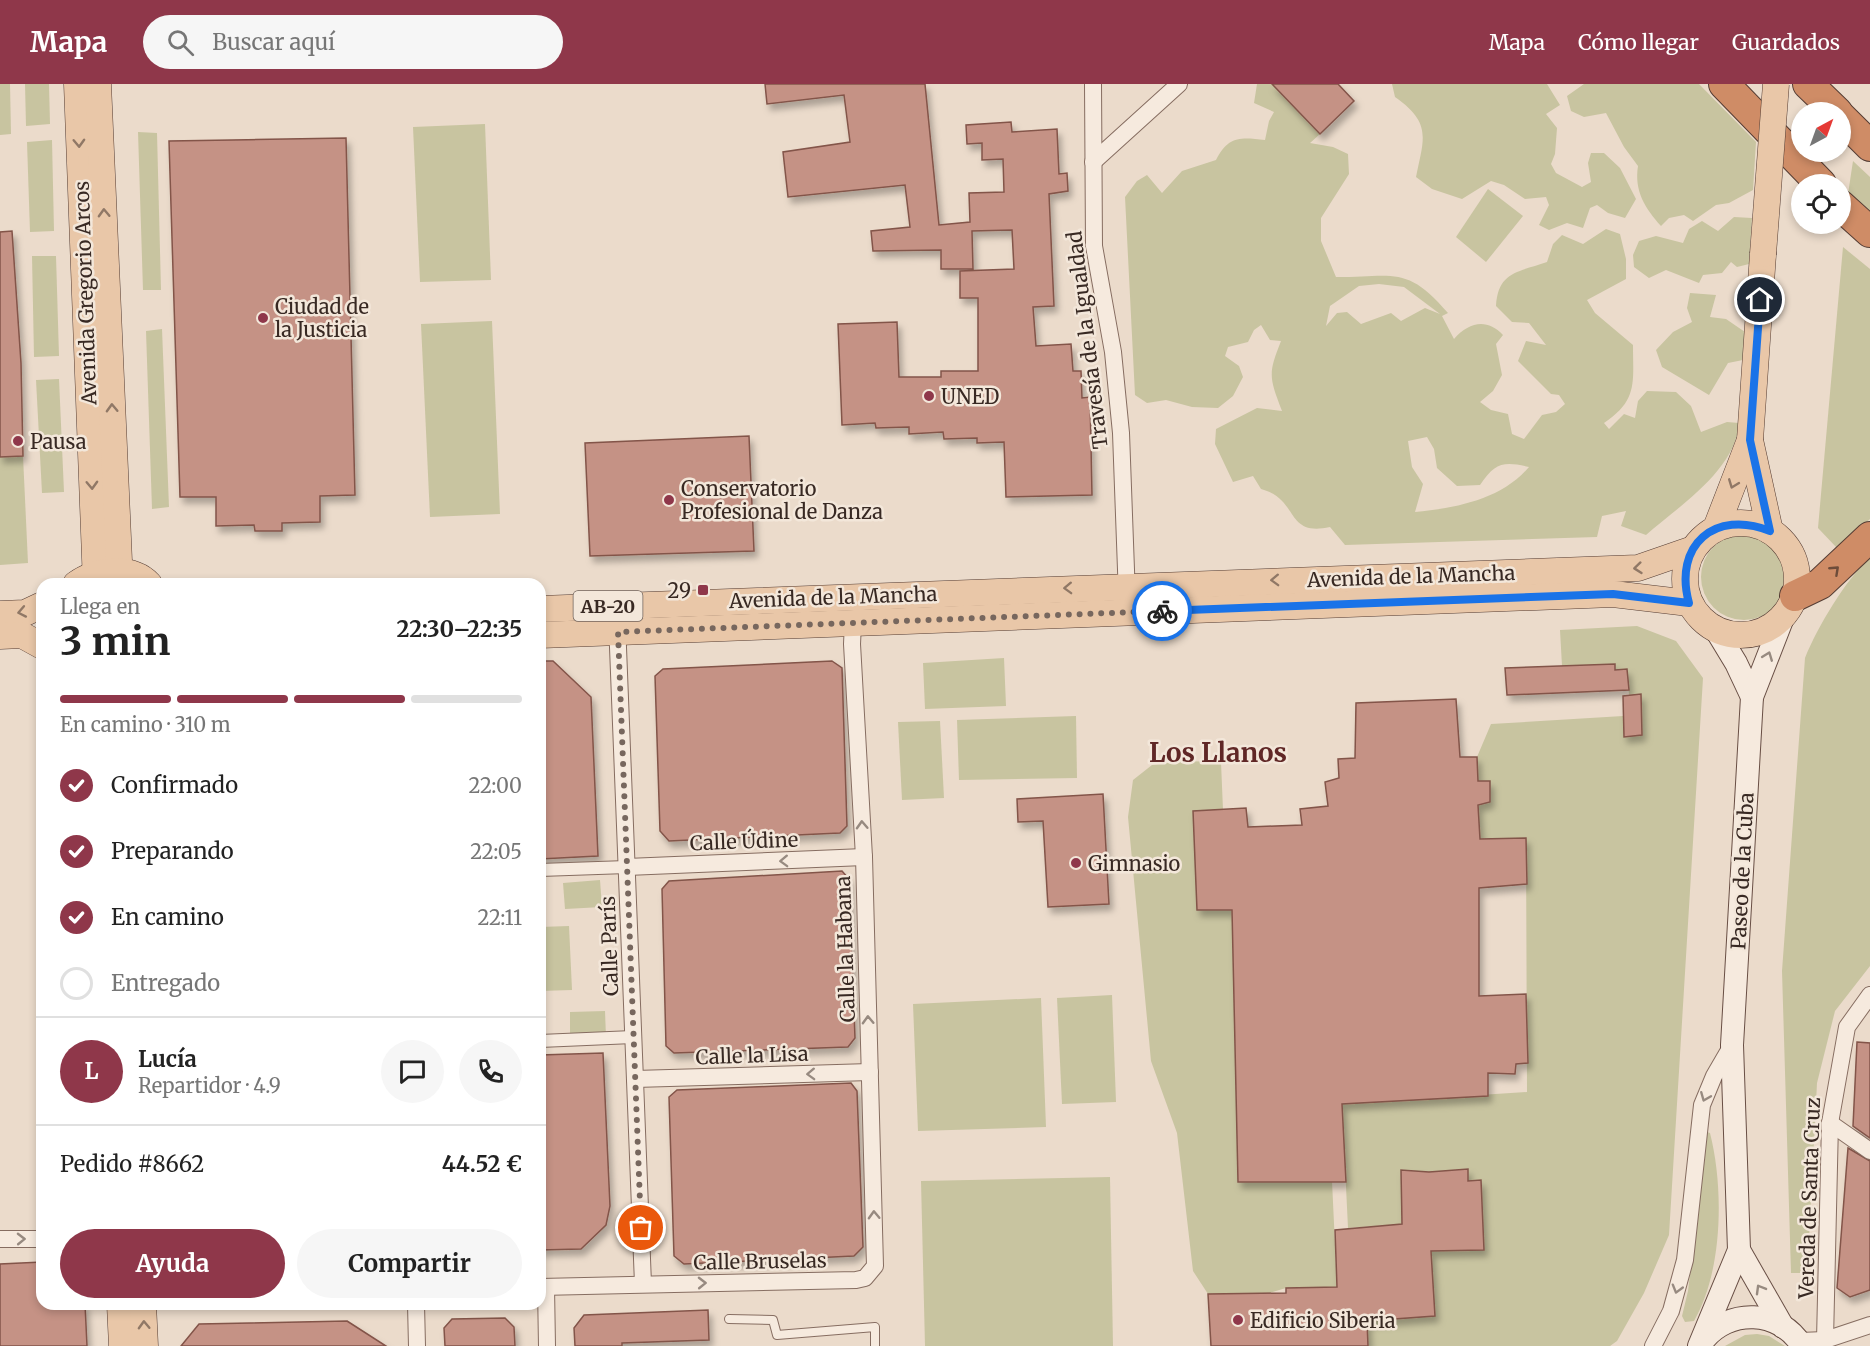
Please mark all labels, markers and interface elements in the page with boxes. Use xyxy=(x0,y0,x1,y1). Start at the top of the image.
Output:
search box xyxy=(143,15,563,69)
text: Mapa xyxy=(30,24,107,60)
icon: search xyxy=(164,26,197,59)
text: Buscar aquí xyxy=(212,28,335,56)
text: Mapa xyxy=(1489,29,1545,56)
text: Cómo llegar xyxy=(1578,29,1699,56)
text: Guardados xyxy=(1732,29,1840,56)
north arrow xyxy=(1791,102,1851,162)
map controls xyxy=(1791,102,1851,234)
one-way arrow xyxy=(73,138,86,147)
button: locate xyxy=(1791,174,1851,234)
street label: Avenida Gregorio Arcos xyxy=(69,181,101,406)
one-way arrow xyxy=(97,209,110,218)
street label: Travesía de la Igualdad xyxy=(1061,230,1113,450)
pin xyxy=(1734,274,1785,325)
icon: home xyxy=(1743,283,1776,316)
place label: Ciudad de la Justicia xyxy=(275,294,369,342)
marker: Ciudad de la Justicia xyxy=(256,311,270,325)
place label: UNED xyxy=(941,384,999,409)
marker: UNED xyxy=(922,389,936,403)
one-way arrow xyxy=(105,403,118,412)
place label: Pausa xyxy=(30,429,87,454)
marker: Pausa xyxy=(11,434,25,448)
place label: Conservatorio Profesional de Danza xyxy=(681,476,883,524)
one-way arrow xyxy=(1728,478,1741,489)
one-way arrow xyxy=(86,480,98,489)
marker: Conservatorio Profesional de Danza xyxy=(662,493,676,507)
street label: Avenida de la Mancha xyxy=(1305,560,1516,592)
one-way arrow xyxy=(1633,561,1642,573)
one-way arrow xyxy=(1828,566,1838,577)
one-way arrow xyxy=(1270,574,1279,587)
place label: 29 xyxy=(668,578,691,603)
street label: Avenida de la Mancha xyxy=(727,581,938,613)
one-way arrow xyxy=(1064,581,1073,594)
courier xyxy=(1132,581,1192,641)
marker: 29 xyxy=(696,583,710,597)
road number: AB-20 xyxy=(574,591,642,621)
text: Llega en xyxy=(60,594,140,619)
icon: bike xyxy=(1146,595,1179,628)
one-way arrow xyxy=(17,605,27,618)
text: 22:30–22:35 xyxy=(397,615,522,643)
text: 3 min xyxy=(60,617,170,666)
one-way arrow xyxy=(1761,651,1774,662)
text: En camino · 310 m xyxy=(60,712,231,737)
district label: Los Llanos xyxy=(1149,736,1287,769)
icon: check xyxy=(60,769,93,802)
text: Confirmado xyxy=(111,771,238,799)
text: 22:00 xyxy=(468,773,522,798)
street label: Paseo de la Cuba xyxy=(1725,791,1759,950)
one-way arrow xyxy=(856,821,869,830)
street label: Calle Údine xyxy=(689,825,799,855)
icon: check xyxy=(60,835,93,868)
text: Preparando xyxy=(111,837,234,865)
text: 22:05 xyxy=(470,839,522,864)
place label: Gimnasio xyxy=(1088,851,1181,876)
one-way arrow xyxy=(780,854,789,867)
marker: Gimnasio xyxy=(1069,856,1083,870)
street label: Calle la Habana xyxy=(830,875,860,1023)
street label: Calle París xyxy=(595,895,623,997)
icon: check xyxy=(60,901,93,934)
text: En camino xyxy=(111,903,224,931)
text: 22:11 xyxy=(477,905,522,930)
text: Entregado xyxy=(111,969,220,997)
one-way arrow xyxy=(862,1015,874,1024)
button: chat xyxy=(381,1040,444,1103)
button: phone xyxy=(459,1040,522,1103)
street label: Calle la Lisa xyxy=(695,1041,809,1069)
text: Lucía xyxy=(138,1045,197,1073)
text: L xyxy=(85,1057,99,1085)
one-way arrow xyxy=(807,1067,816,1080)
text: Repartidor · 4.9 xyxy=(138,1073,281,1098)
one-way arrow xyxy=(1700,1091,1712,1102)
street label: Vereda de Santa Cruz xyxy=(1793,1097,1825,1300)
text: Pedido #8662 xyxy=(60,1150,204,1178)
text: 44.52 € xyxy=(442,1150,522,1178)
pin xyxy=(615,1202,666,1253)
one-way arrow xyxy=(868,1210,880,1219)
icon: bag xyxy=(624,1211,657,1244)
button: Ayuda xyxy=(60,1229,285,1298)
button: Compartir xyxy=(297,1229,522,1298)
one-way arrow xyxy=(17,1233,26,1245)
street label: Calle Bruselas xyxy=(693,1247,827,1275)
one-way arrow xyxy=(697,1277,706,1289)
one-way arrow xyxy=(1672,1283,1684,1294)
one-way arrow xyxy=(1756,1285,1768,1295)
place label: Edificio Siberia xyxy=(1250,1308,1396,1333)
marker: Edificio Siberia xyxy=(1231,1313,1245,1327)
one-way arrow xyxy=(138,1320,151,1329)

